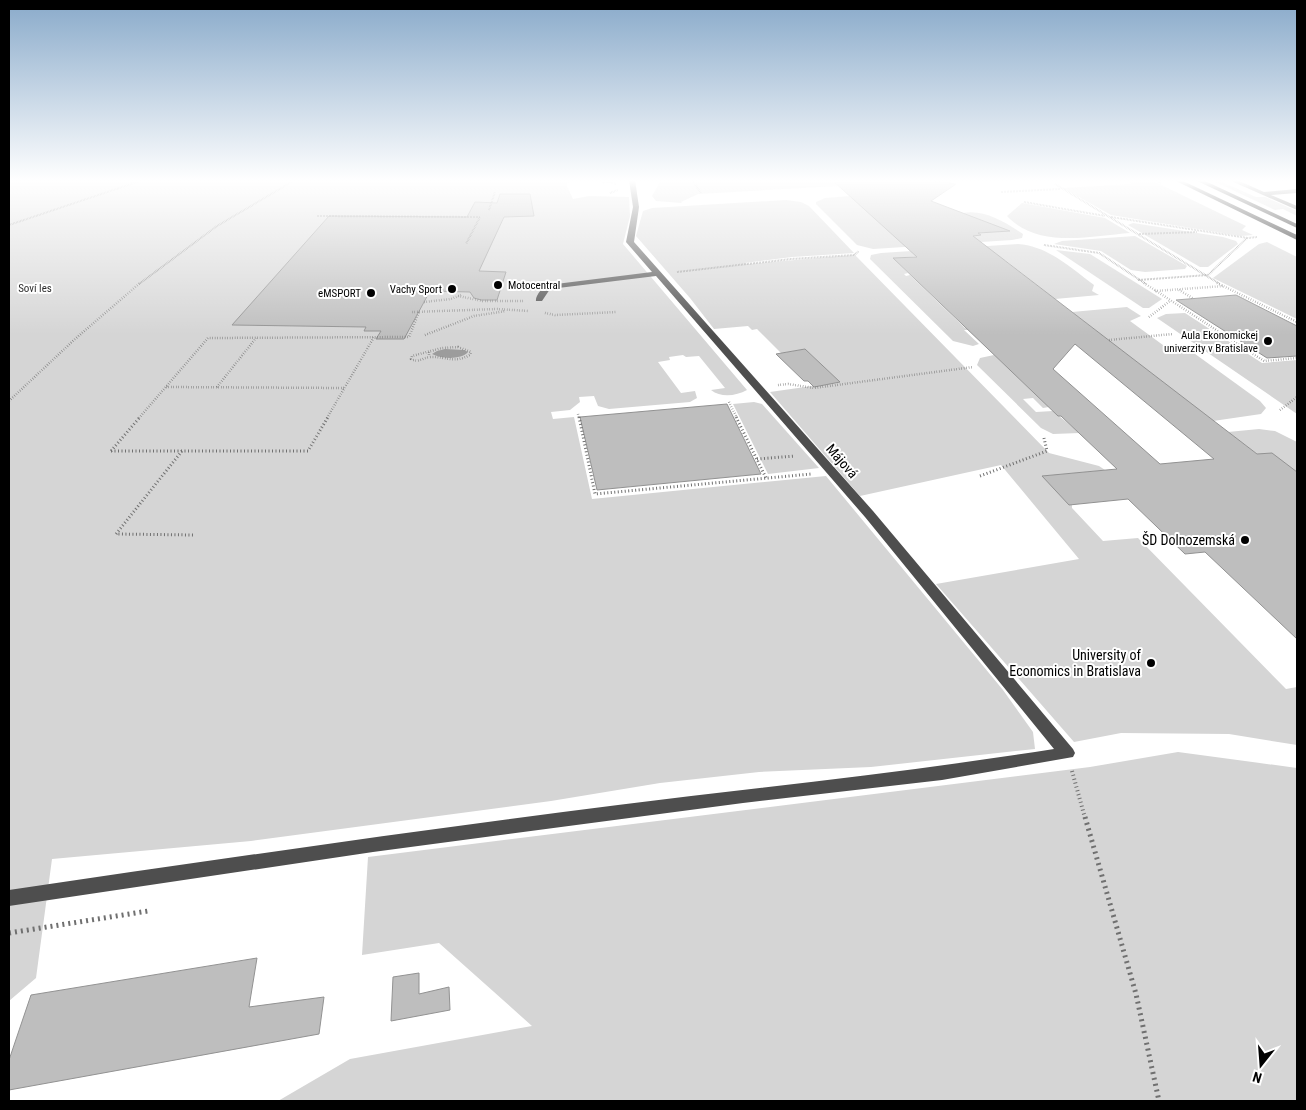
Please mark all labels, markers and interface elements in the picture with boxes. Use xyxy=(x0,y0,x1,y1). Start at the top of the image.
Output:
marker: Motocentral xyxy=(492,279,504,291)
place label: Motocentral xyxy=(508,279,560,292)
park label: Soví les xyxy=(18,282,52,295)
place label: Vachy Sport xyxy=(390,283,442,296)
marker: Vachy Sport xyxy=(446,283,458,295)
place label: eMSPORT xyxy=(318,287,361,300)
marker: eMSPORT xyxy=(365,287,377,299)
place label: Aula Ekonomickej univerzity v Bratislave xyxy=(1164,329,1258,355)
marker: Aula Ekonomickej univerzity v Bratislave xyxy=(1262,335,1274,347)
street label: Májová xyxy=(823,441,861,481)
place label: ŠD Dolnozemská xyxy=(1142,531,1235,548)
marker: ŠD Dolnozemská xyxy=(1239,534,1251,546)
place label: University of Economics in Bratislava xyxy=(1009,647,1142,679)
marker: University of Economics in Bratislava xyxy=(1145,657,1157,669)
north arrow xyxy=(1236,1040,1286,1090)
text: N xyxy=(1251,1069,1264,1086)

